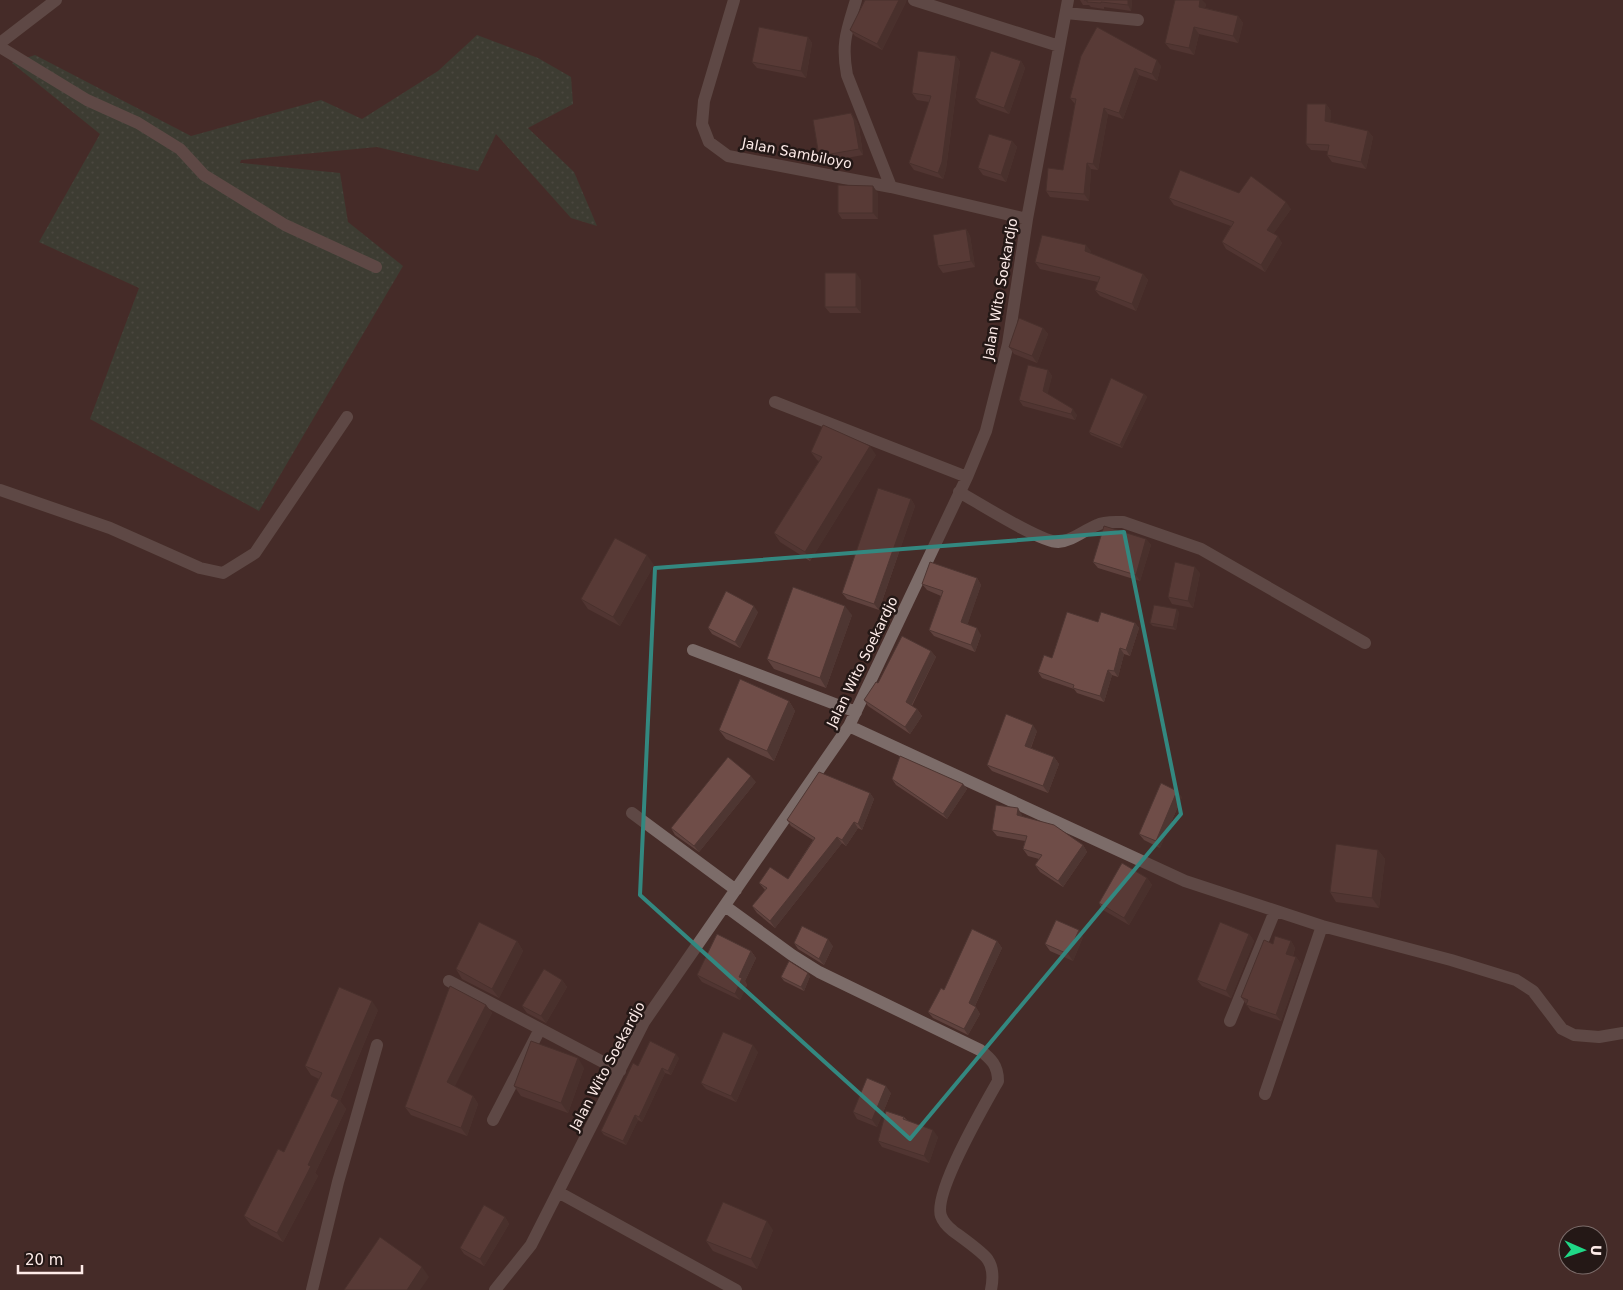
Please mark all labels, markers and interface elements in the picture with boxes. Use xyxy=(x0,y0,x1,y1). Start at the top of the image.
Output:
street label: Jalan Sambiloyo xyxy=(740,134,853,172)
street label: Jalan Wito Soekardjo xyxy=(979,217,1020,362)
street label: Jalan Wito Soekardjo xyxy=(823,594,901,731)
street label: Jalan Wito Soekardjo xyxy=(566,999,648,1134)
north arrow xyxy=(1558,1225,1608,1275)
scale bar xyxy=(18,1242,81,1274)
text: U xyxy=(1588,1244,1604,1256)
text: 20 m xyxy=(25,1251,63,1269)

